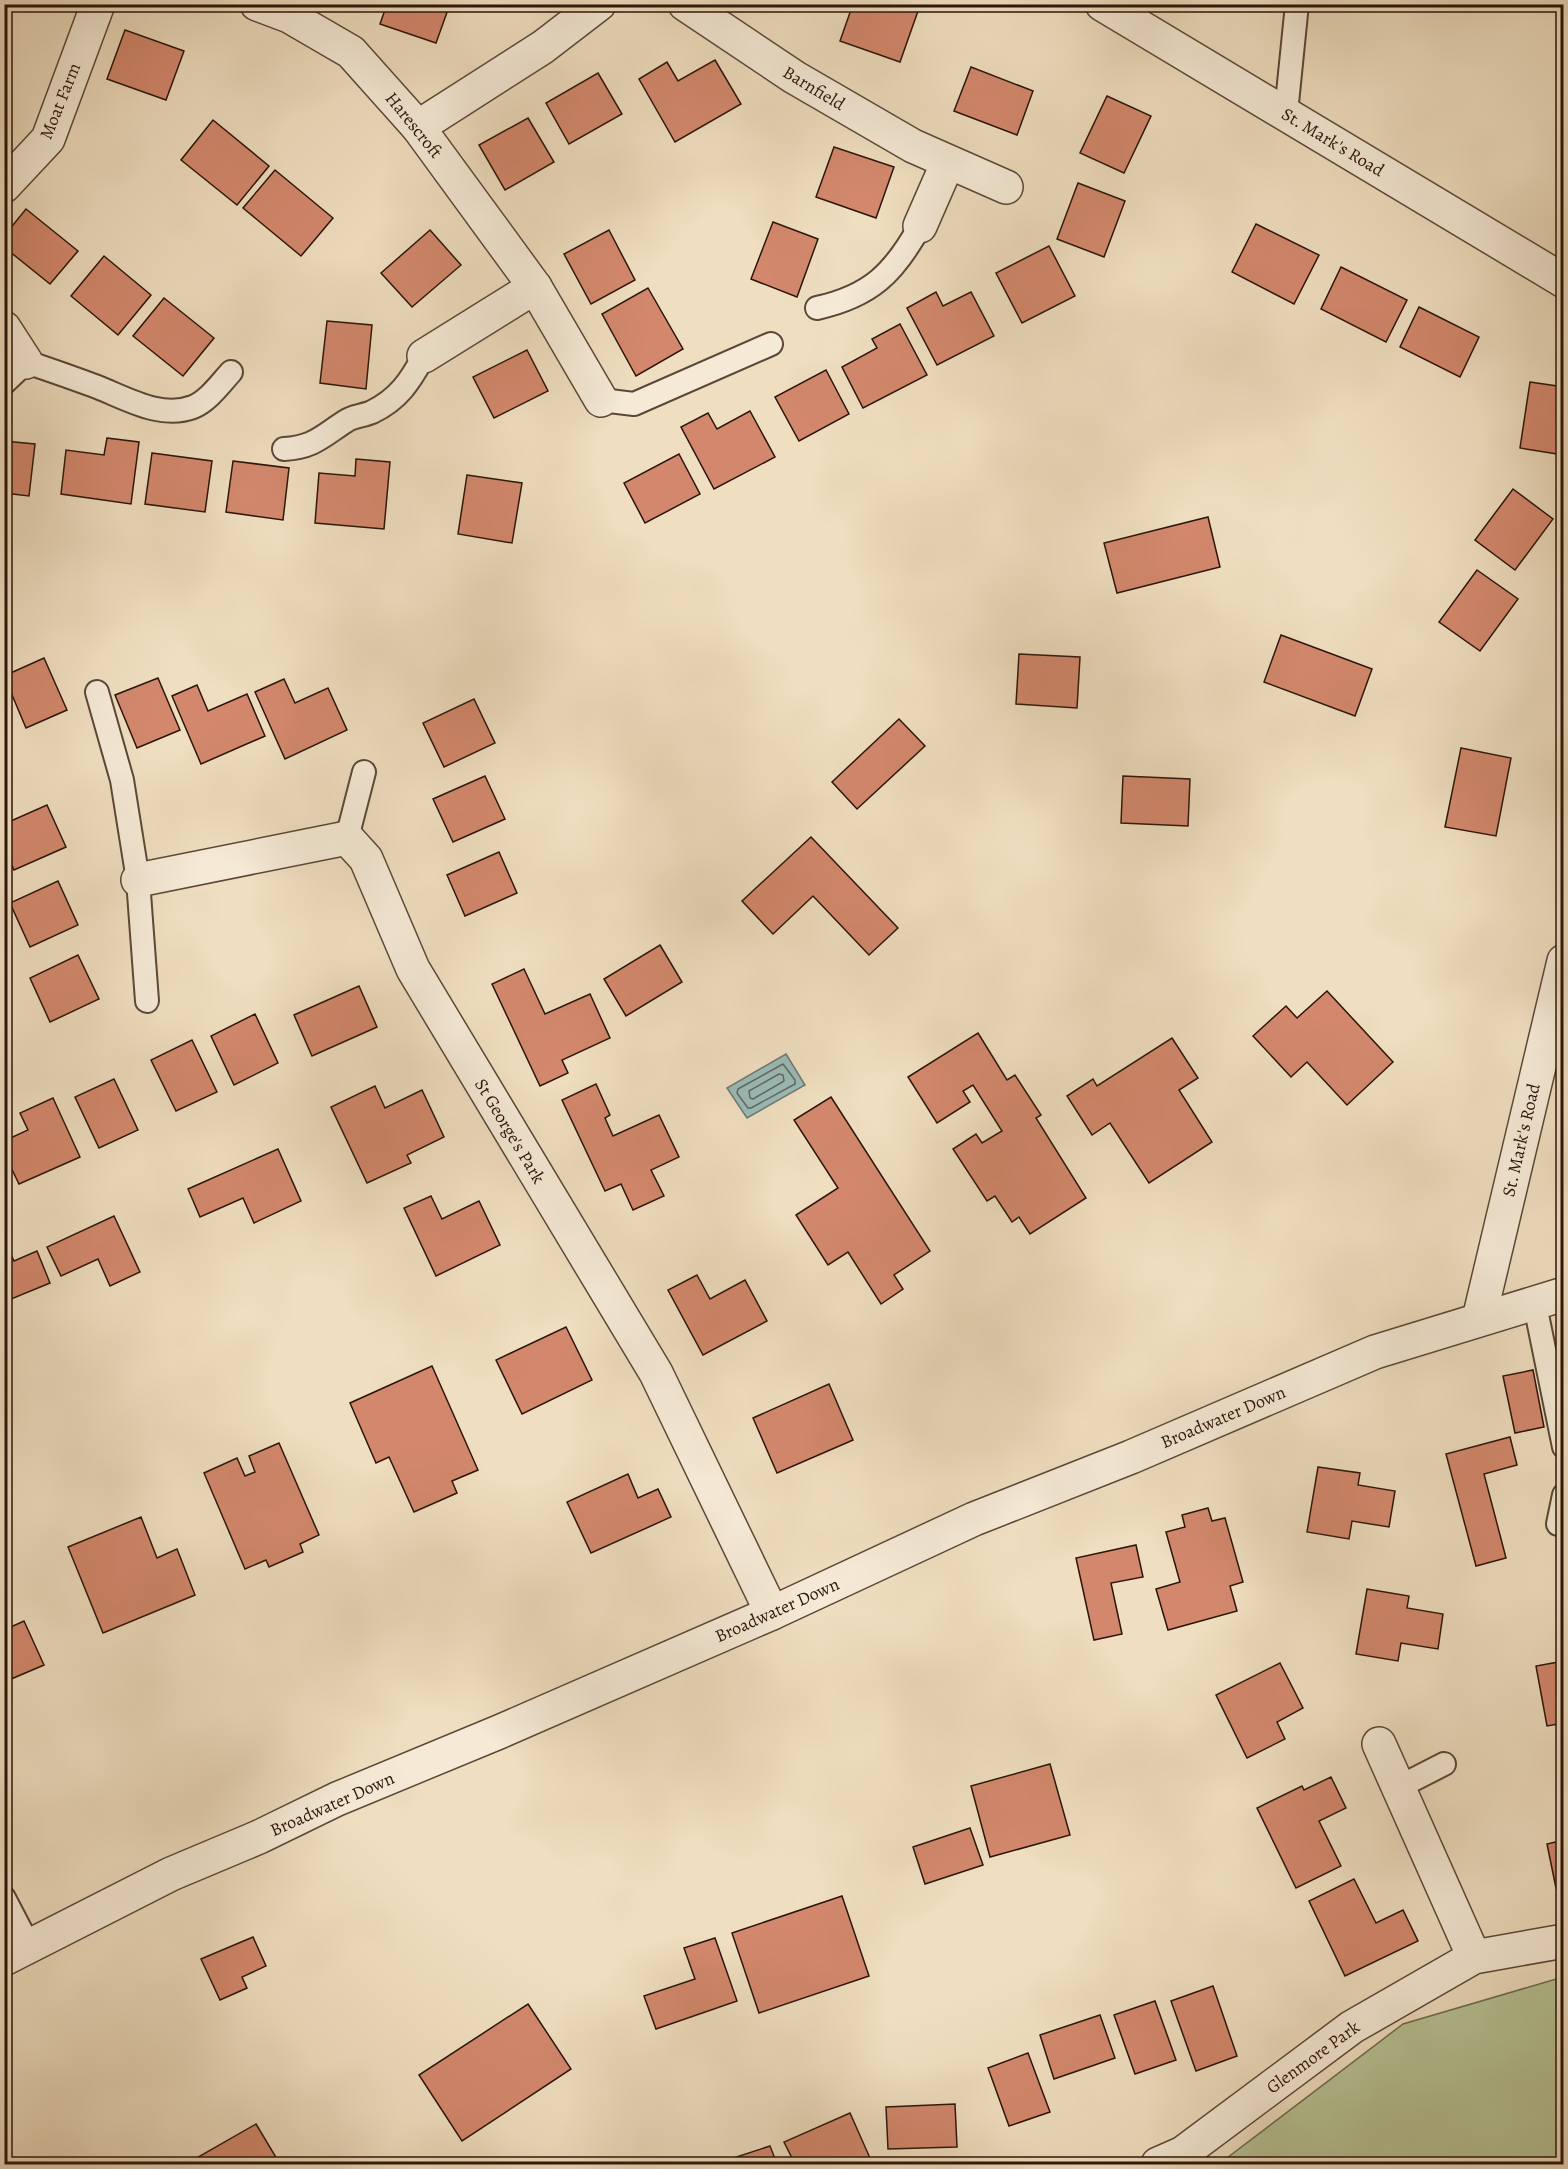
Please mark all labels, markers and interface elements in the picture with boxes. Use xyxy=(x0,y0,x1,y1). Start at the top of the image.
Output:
street label: Moat Farm xyxy=(34,59,86,143)
street label: Barnfield xyxy=(778,60,850,116)
street label: Harescroft xyxy=(380,87,448,163)
street label: St. Mark's Road xyxy=(1277,102,1389,182)
street label: St George's Park xyxy=(469,1074,551,1188)
street label: St. Mark's Road xyxy=(1496,1081,1546,1199)
street label: Broadwater Down xyxy=(1157,1380,1289,1454)
street label: Broadwater Down xyxy=(711,1572,843,1648)
street label: Broadwater Down xyxy=(266,1766,398,1842)
street label: Glenmore Park xyxy=(1261,2015,1365,2099)

